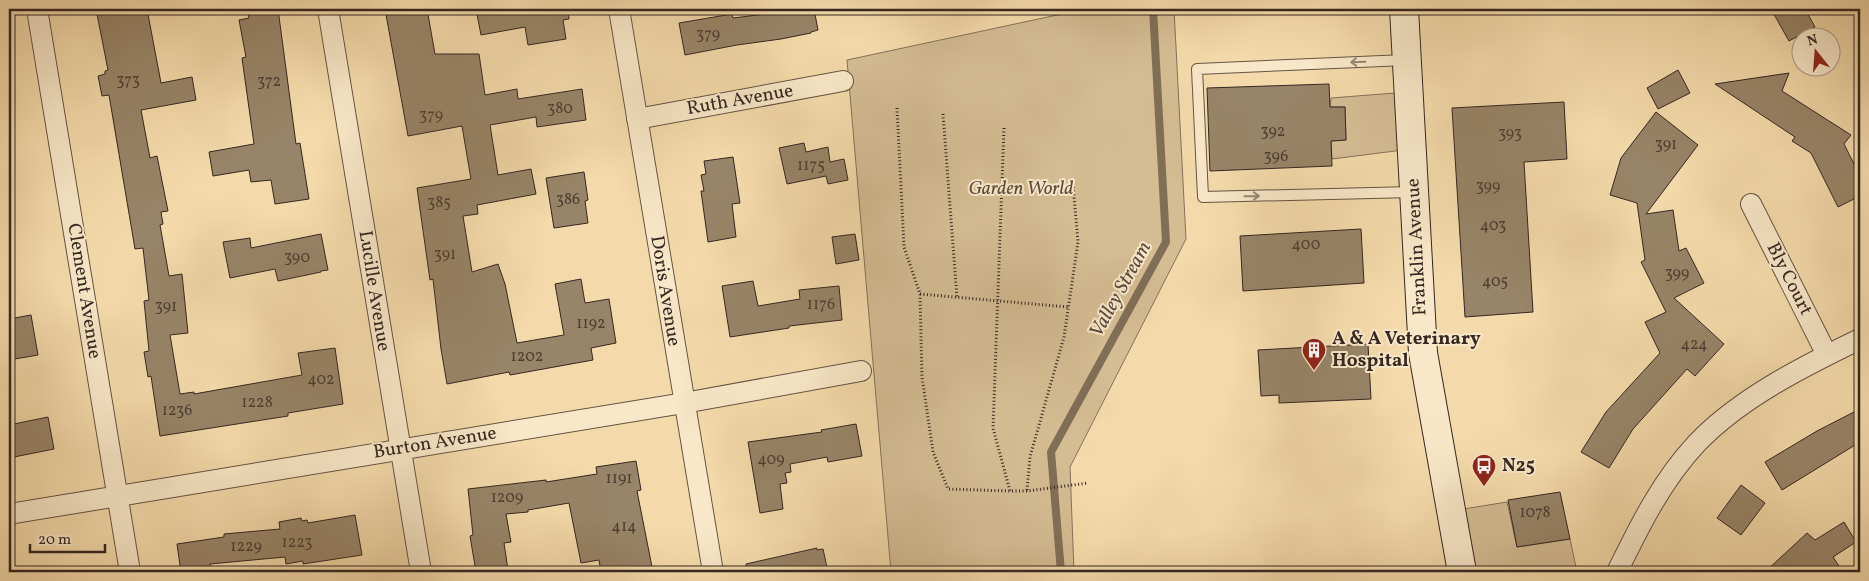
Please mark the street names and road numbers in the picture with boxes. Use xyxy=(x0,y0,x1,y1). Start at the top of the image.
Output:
street label: Ruth Avenue xyxy=(685,78,795,122)
street label: Franklin Avenue xyxy=(1400,177,1434,317)
street label: Clement Avenue xyxy=(60,221,108,361)
street label: Lucille Avenue xyxy=(352,229,396,353)
street label: Doris Avenue xyxy=(643,234,687,348)
street label: Bly Court xyxy=(1760,238,1819,320)
street label: Burton Avenue xyxy=(372,420,498,466)

